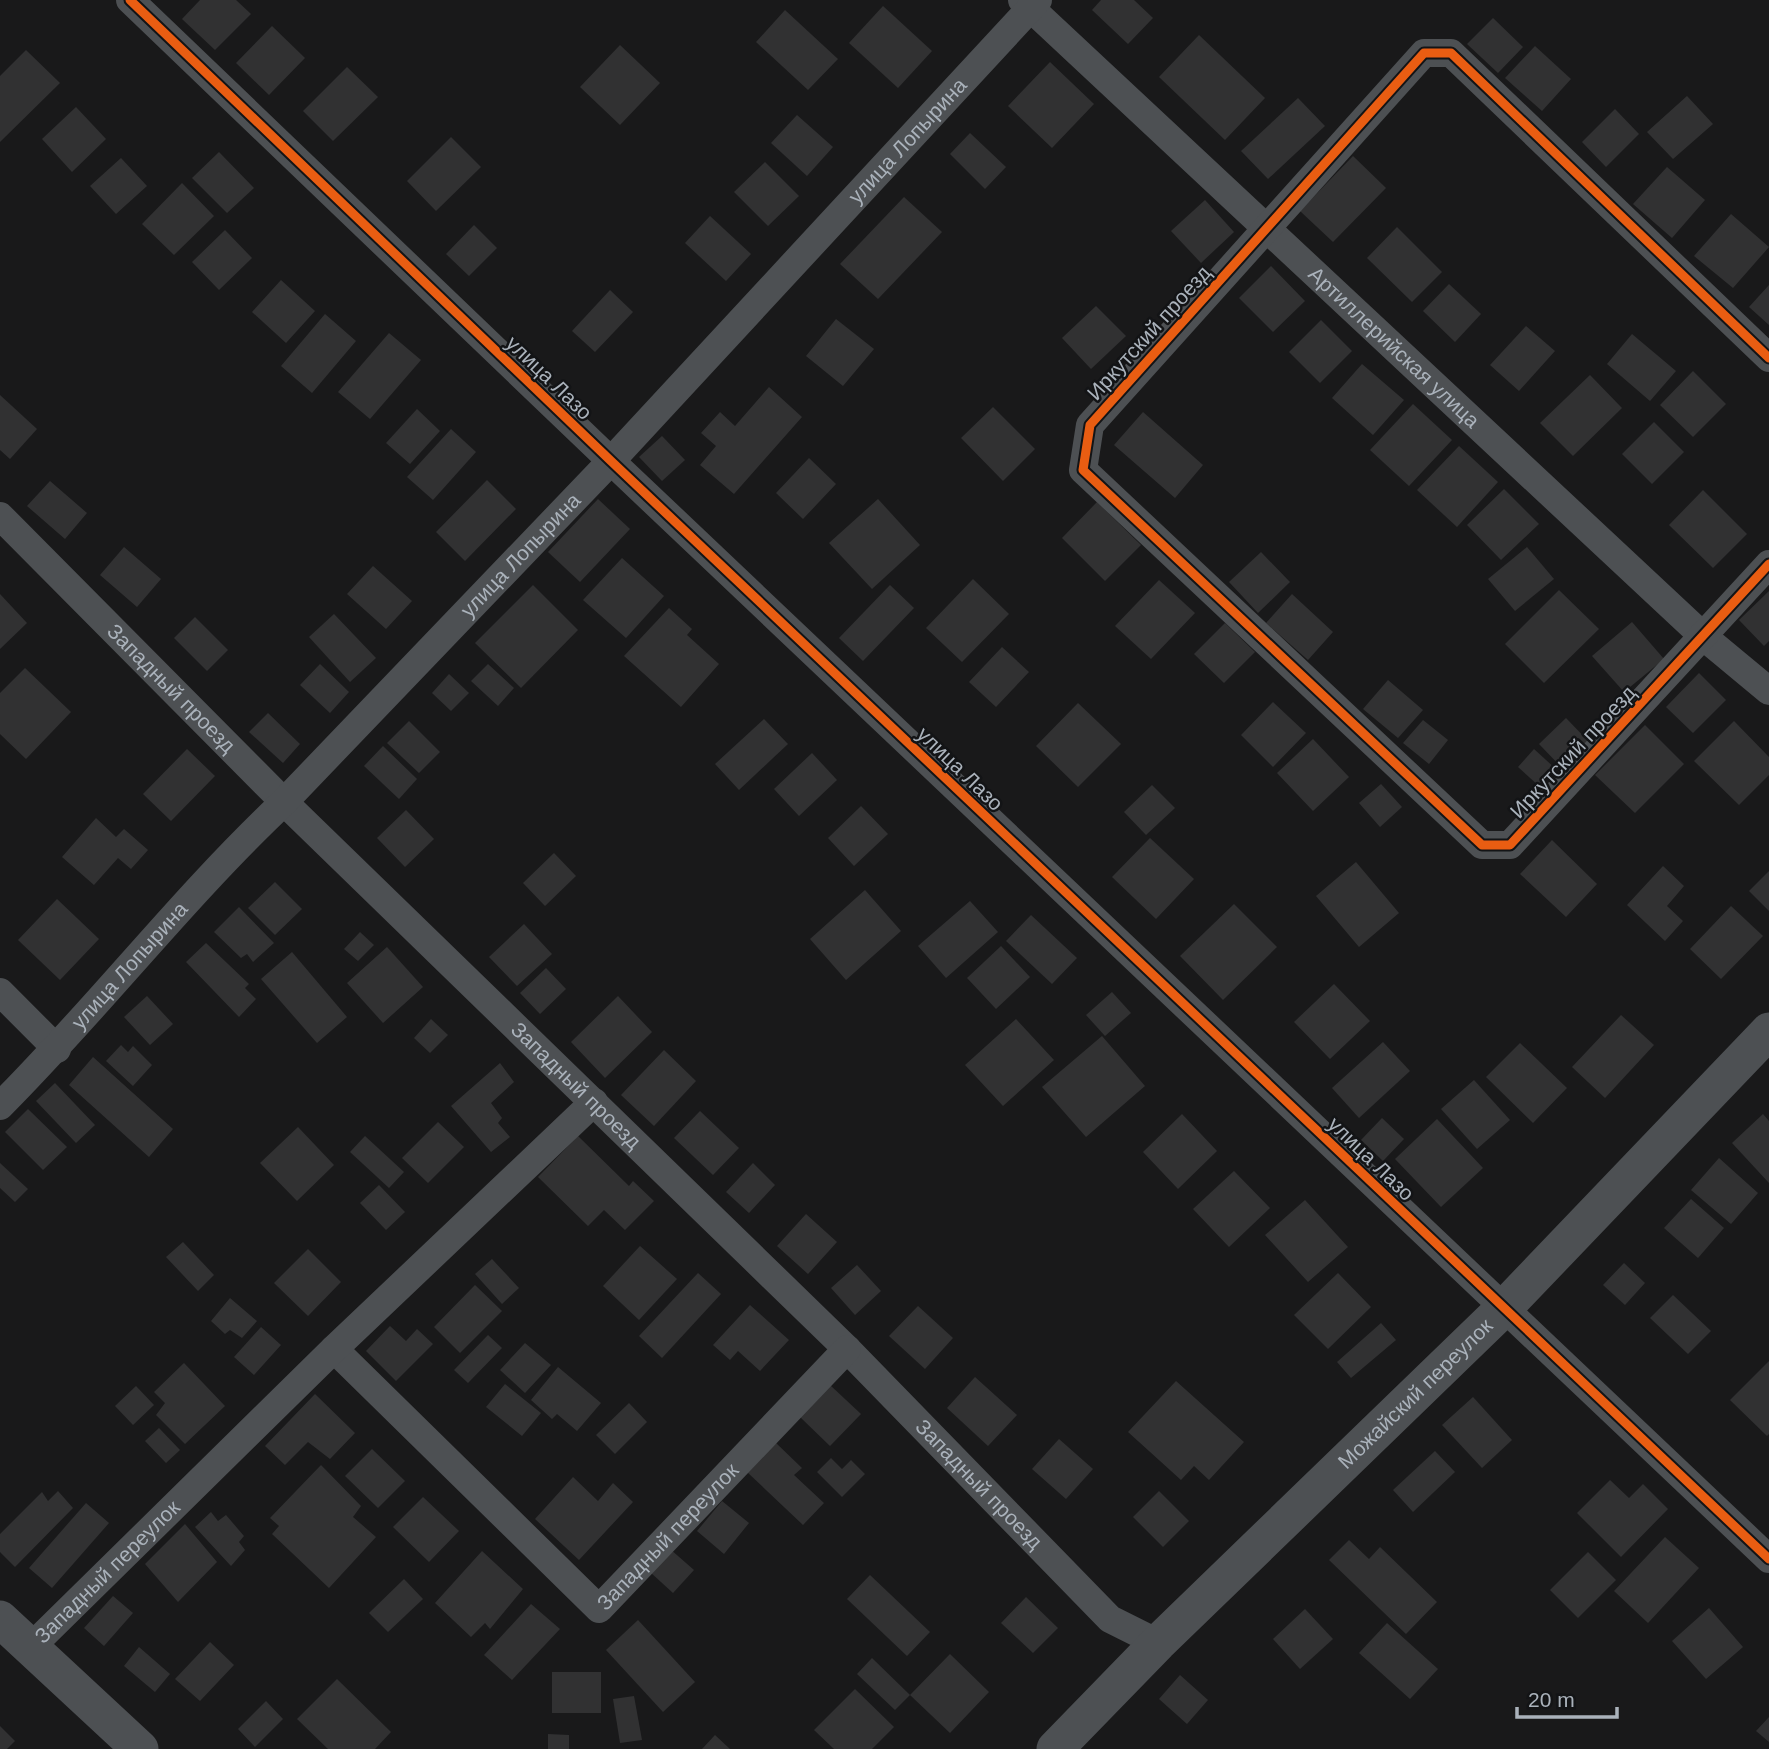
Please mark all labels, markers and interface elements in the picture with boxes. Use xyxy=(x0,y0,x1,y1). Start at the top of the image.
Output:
street label: улица Лопырина xyxy=(844,73,971,208)
street label: Иркутский проезд xyxy=(1082,261,1215,404)
street label: Артиллерийская улица xyxy=(1304,262,1485,432)
street label: улица Лазо xyxy=(502,331,597,424)
street label: улица Лопырина xyxy=(456,488,585,621)
street label: Западный проезд xyxy=(103,619,240,757)
street label: Иркутский проезд xyxy=(1505,681,1640,823)
street label: улица Лазо xyxy=(913,722,1008,815)
street label: улица Лопырина xyxy=(67,897,192,1034)
street label: Западный проезд xyxy=(507,1017,646,1153)
street label: улица Лазо xyxy=(1324,1112,1419,1205)
street label: Можайский переулок xyxy=(1333,1313,1497,1473)
street label: Западный проезд xyxy=(911,1415,1047,1553)
street label: Западный переулок xyxy=(592,1458,743,1614)
street label: Западный переулок xyxy=(30,1495,185,1648)
scale bar xyxy=(1517,1676,1617,1720)
text: 20 m xyxy=(1528,1688,1575,1711)

